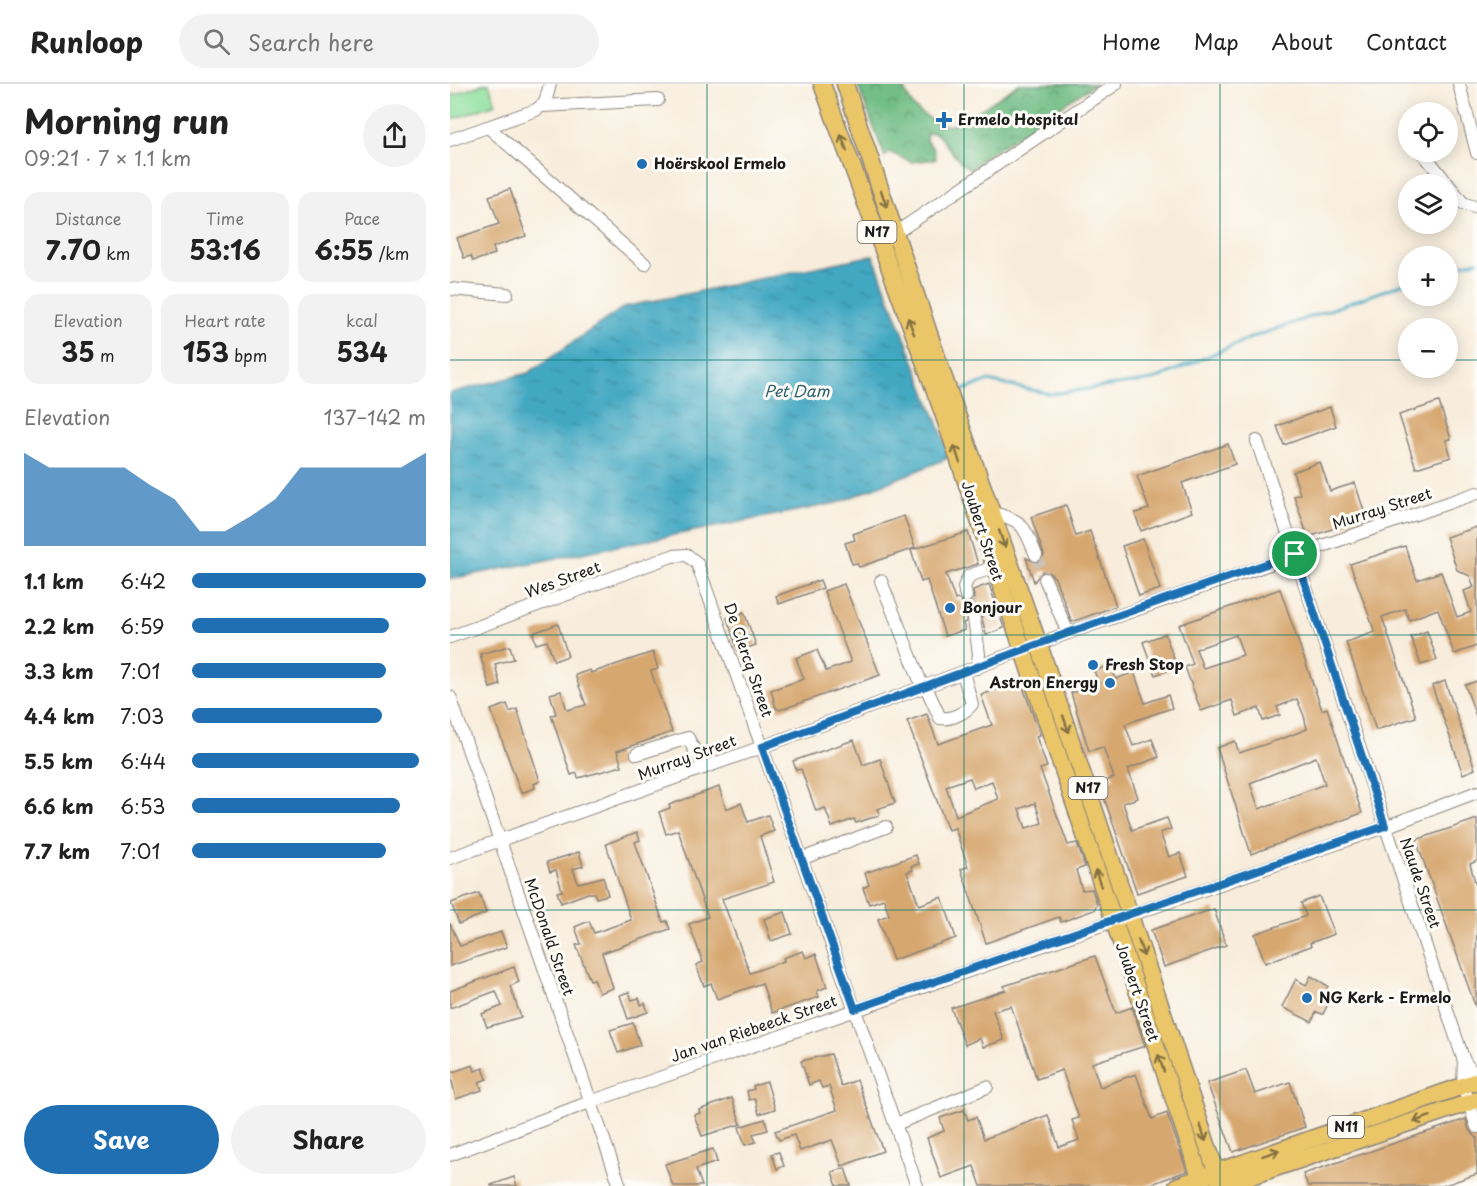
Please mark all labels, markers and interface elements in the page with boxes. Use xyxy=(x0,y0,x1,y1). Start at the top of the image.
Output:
search box xyxy=(179,14,599,68)
text: Runloop xyxy=(30,20,143,63)
icon: search xyxy=(200,25,233,58)
text: Search here xyxy=(248,25,374,58)
text: Home xyxy=(1102,25,1161,57)
text: Map xyxy=(1194,25,1239,57)
text: About xyxy=(1272,25,1333,57)
text: Contact xyxy=(1366,25,1447,57)
text: Morning run xyxy=(24,95,229,145)
map controls xyxy=(1398,102,1458,378)
button: locate xyxy=(1398,102,1458,162)
button: share xyxy=(363,104,426,167)
place label: Ermelo Hospital xyxy=(958,107,1078,130)
marker: Ermelo Hospital xyxy=(935,111,953,129)
one-way arrow xyxy=(837,134,848,153)
text: 09:21 · 7 × 1.1 km xyxy=(24,143,191,173)
place label: Hoërskool Ermelo xyxy=(654,151,786,174)
marker: Hoërskool Ermelo xyxy=(635,157,649,171)
button: layers xyxy=(1398,174,1458,234)
one-way arrow xyxy=(880,189,891,208)
text: Distance xyxy=(54,206,122,230)
text: Time xyxy=(206,206,244,230)
text: Pace xyxy=(344,206,380,230)
road number: N17 xyxy=(858,221,896,243)
text: 7.70 xyxy=(46,230,101,269)
text: 53:16 xyxy=(189,230,261,269)
text: 6:55 xyxy=(315,230,374,269)
text: km xyxy=(101,241,130,265)
text: /km xyxy=(374,241,409,265)
button: + xyxy=(1398,246,1458,306)
text: Elevation xyxy=(53,308,123,332)
text: Heart rate xyxy=(185,308,265,332)
text: kcal xyxy=(346,308,378,332)
one-way arrow xyxy=(905,317,916,335)
button: − xyxy=(1398,318,1458,378)
text: 35 xyxy=(61,332,95,371)
text: 153 xyxy=(183,332,229,371)
text: 534 xyxy=(336,332,388,371)
text: m xyxy=(95,343,115,367)
text: bpm xyxy=(229,343,267,367)
water label: Pet Dam xyxy=(764,378,831,402)
text: Elevation xyxy=(24,402,110,432)
text: 137–142 m xyxy=(323,402,426,432)
one-way arrow xyxy=(951,445,962,464)
street label: Joubert Street xyxy=(956,478,1010,584)
street label: Murray Street xyxy=(1329,481,1434,534)
pin xyxy=(1269,528,1320,579)
one-way arrow xyxy=(998,529,1009,548)
icon: arrive xyxy=(1278,537,1311,570)
street label: Wes Street xyxy=(521,554,604,603)
text: 1.1 km xyxy=(24,566,84,596)
text: 6:42 xyxy=(120,566,166,596)
place label: Bonjour xyxy=(962,595,1022,618)
street label: De Clercq Street xyxy=(719,599,780,720)
marker: Bonjour xyxy=(943,601,957,615)
text: 2.2 km xyxy=(24,611,94,641)
text: 6:59 xyxy=(120,611,165,641)
place label: Fresh Stop xyxy=(1105,652,1184,675)
text: 3.3 km xyxy=(24,656,94,686)
text: 7:01 xyxy=(120,656,160,686)
marker: Fresh Stop xyxy=(1086,658,1100,672)
place label: Astron Energy xyxy=(989,670,1098,693)
marker: Astron Energy xyxy=(1103,676,1117,690)
text: 4.4 km xyxy=(24,701,95,731)
text: 7:03 xyxy=(120,701,164,731)
one-way arrow xyxy=(1061,714,1072,733)
street label: Murray Street xyxy=(634,728,739,785)
text: 5.5 km xyxy=(24,746,93,776)
text: 6:44 xyxy=(120,746,166,776)
road number: N17 xyxy=(1068,777,1108,799)
text: 6.6 km xyxy=(24,791,94,821)
text: 6:53 xyxy=(120,791,165,821)
street label: Naude Street xyxy=(1395,834,1448,931)
text: 7.7 km xyxy=(24,836,90,866)
text: 7:01 xyxy=(120,836,160,866)
one-way arrow xyxy=(1092,869,1103,888)
street label: McDonald Street xyxy=(520,875,581,998)
one-way arrow xyxy=(1137,938,1148,957)
street label: Joubert Street xyxy=(1111,939,1166,1044)
place label: NG Kerk - Ermelo xyxy=(1319,985,1451,1008)
street label: Jan van Riebeeck Street xyxy=(667,988,840,1067)
marker: NG Kerk - Ermelo xyxy=(1300,991,1314,1005)
one-way arrow xyxy=(1155,1054,1166,1073)
button: Save xyxy=(24,1105,219,1174)
button: Share xyxy=(231,1105,426,1174)
one-way arrow xyxy=(1413,1115,1432,1126)
road number: N11 xyxy=(1328,1116,1364,1138)
one-way arrow xyxy=(1198,1123,1209,1142)
one-way arrow xyxy=(1261,1147,1280,1158)

